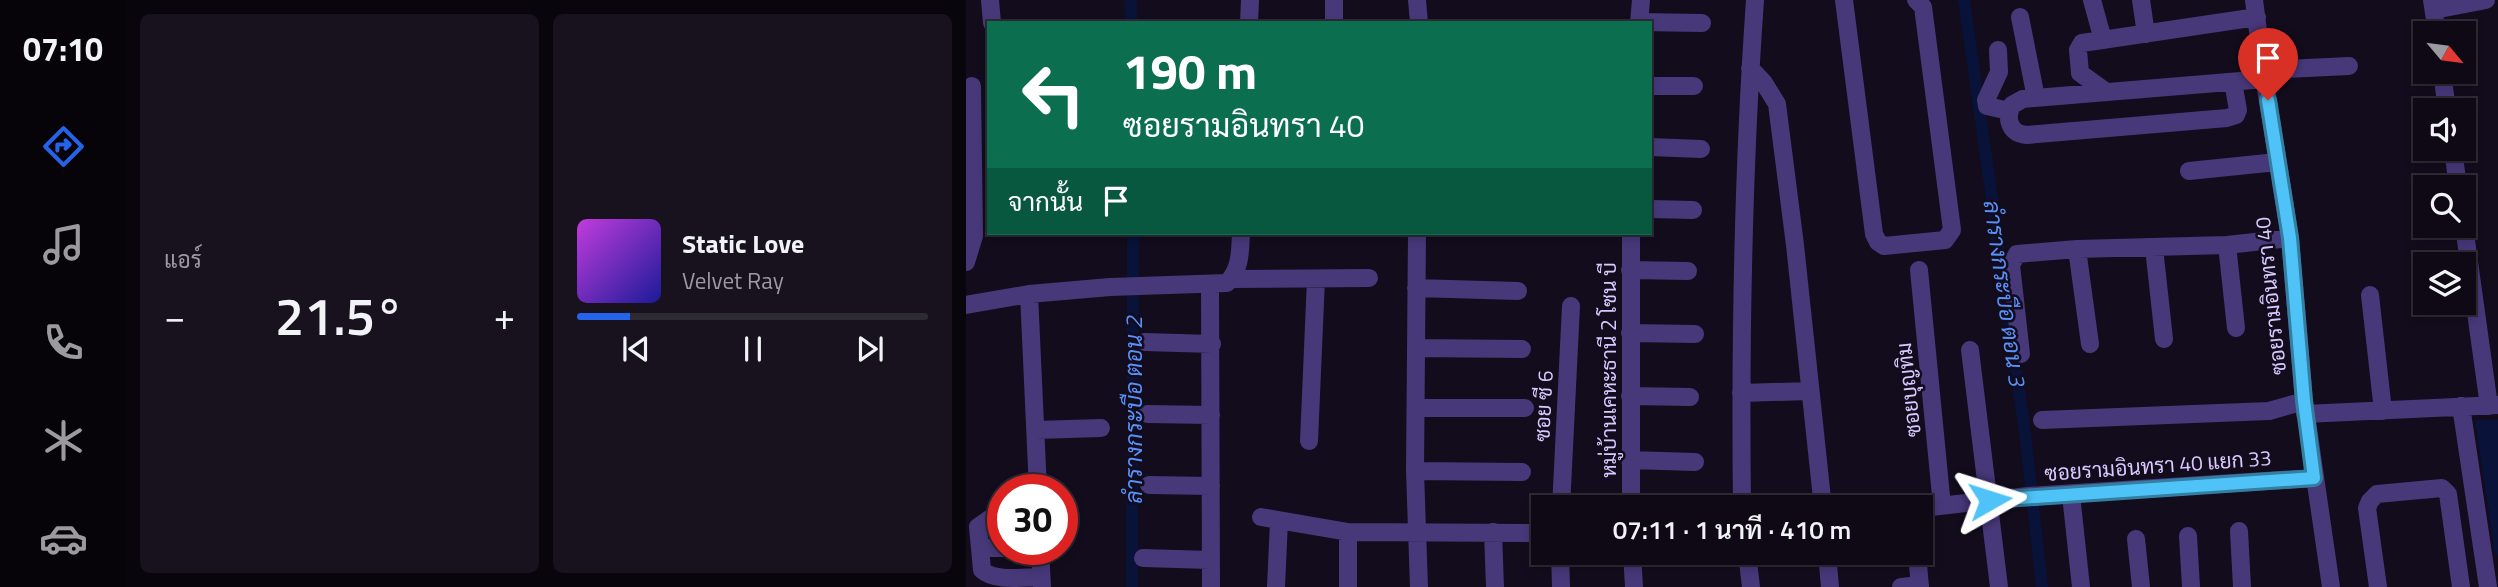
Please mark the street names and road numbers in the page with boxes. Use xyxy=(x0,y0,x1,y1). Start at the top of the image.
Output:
street label: ซอยรามอินทรา 40 xyxy=(2246,216,2294,376)
street label: หมู่บ้านเคหะธานี 2 โซน บี xyxy=(1592,262,1624,478)
street label: ซอยบุญทิม xyxy=(1887,341,1929,439)
street label: ซอย ซี 6 xyxy=(1525,370,1561,442)
street label: ซอยรามอินทรา 40 แยก 33 xyxy=(2043,441,2273,489)

